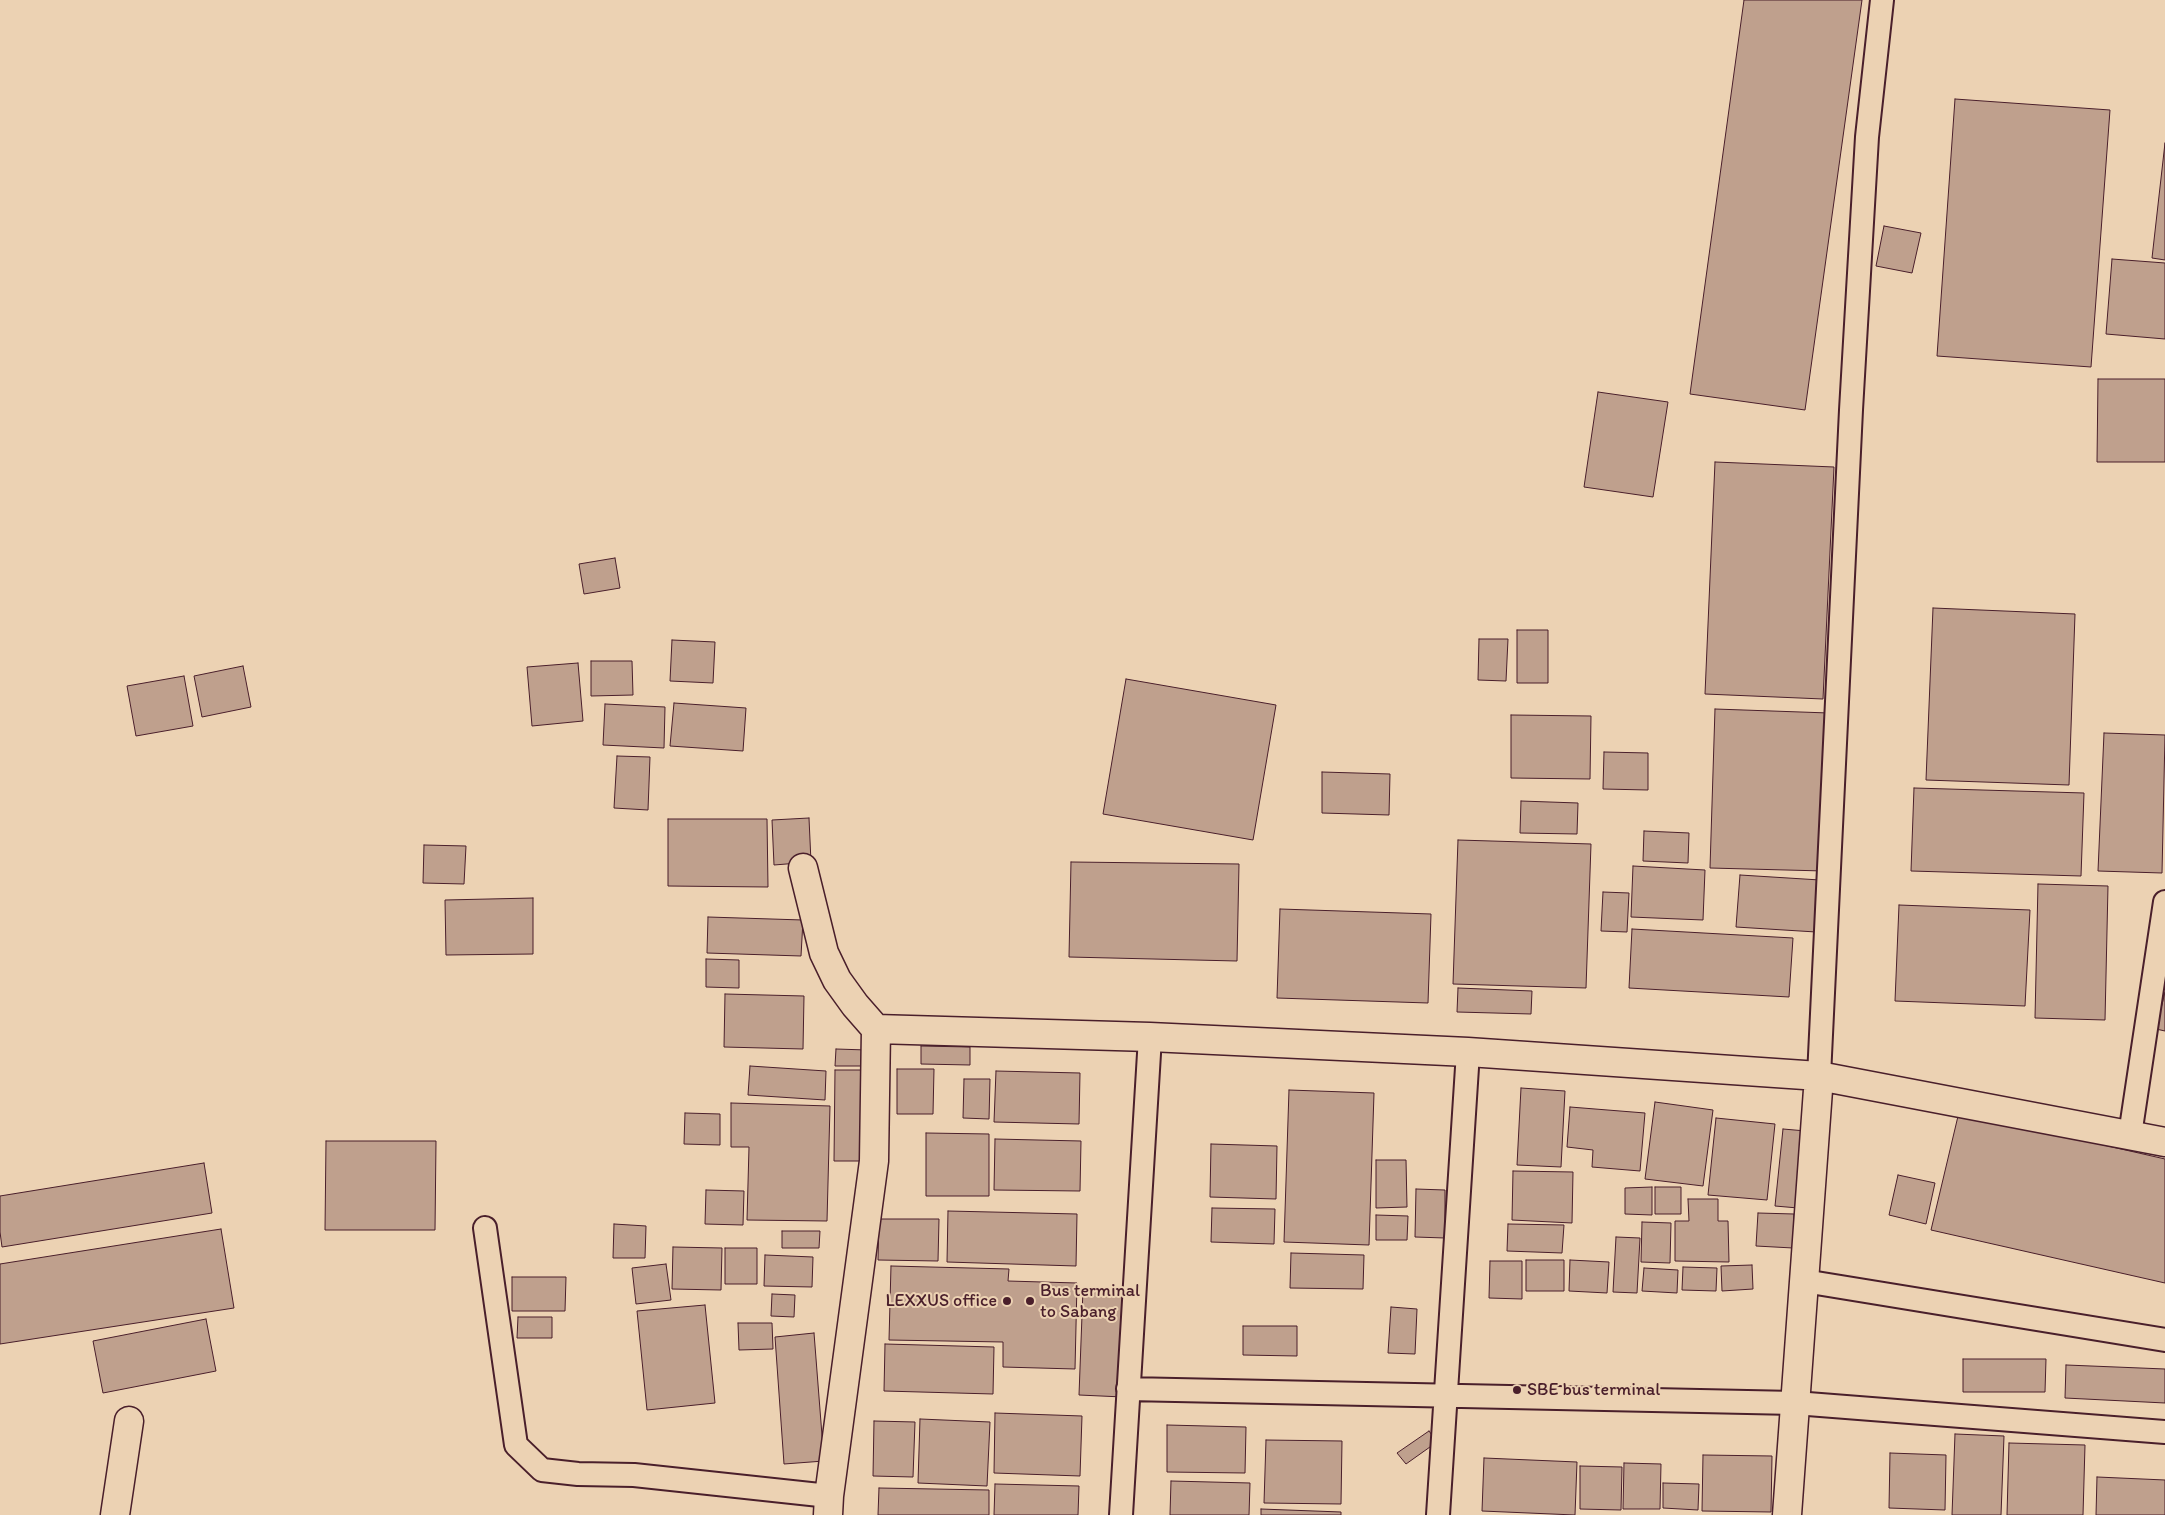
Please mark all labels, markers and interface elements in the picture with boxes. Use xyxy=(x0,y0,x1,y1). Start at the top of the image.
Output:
place label: Bus terminal to Sabang xyxy=(1040,1280,1140,1322)
place label: LEXXUS office xyxy=(885,1290,997,1312)
marker: LEXXUS office xyxy=(1001,1295,1013,1307)
marker: Bus terminal to Sabang xyxy=(1024,1295,1036,1307)
place label: SBE bus terminal xyxy=(1527,1379,1660,1401)
marker: SBE bus terminal xyxy=(1511,1384,1523,1396)

